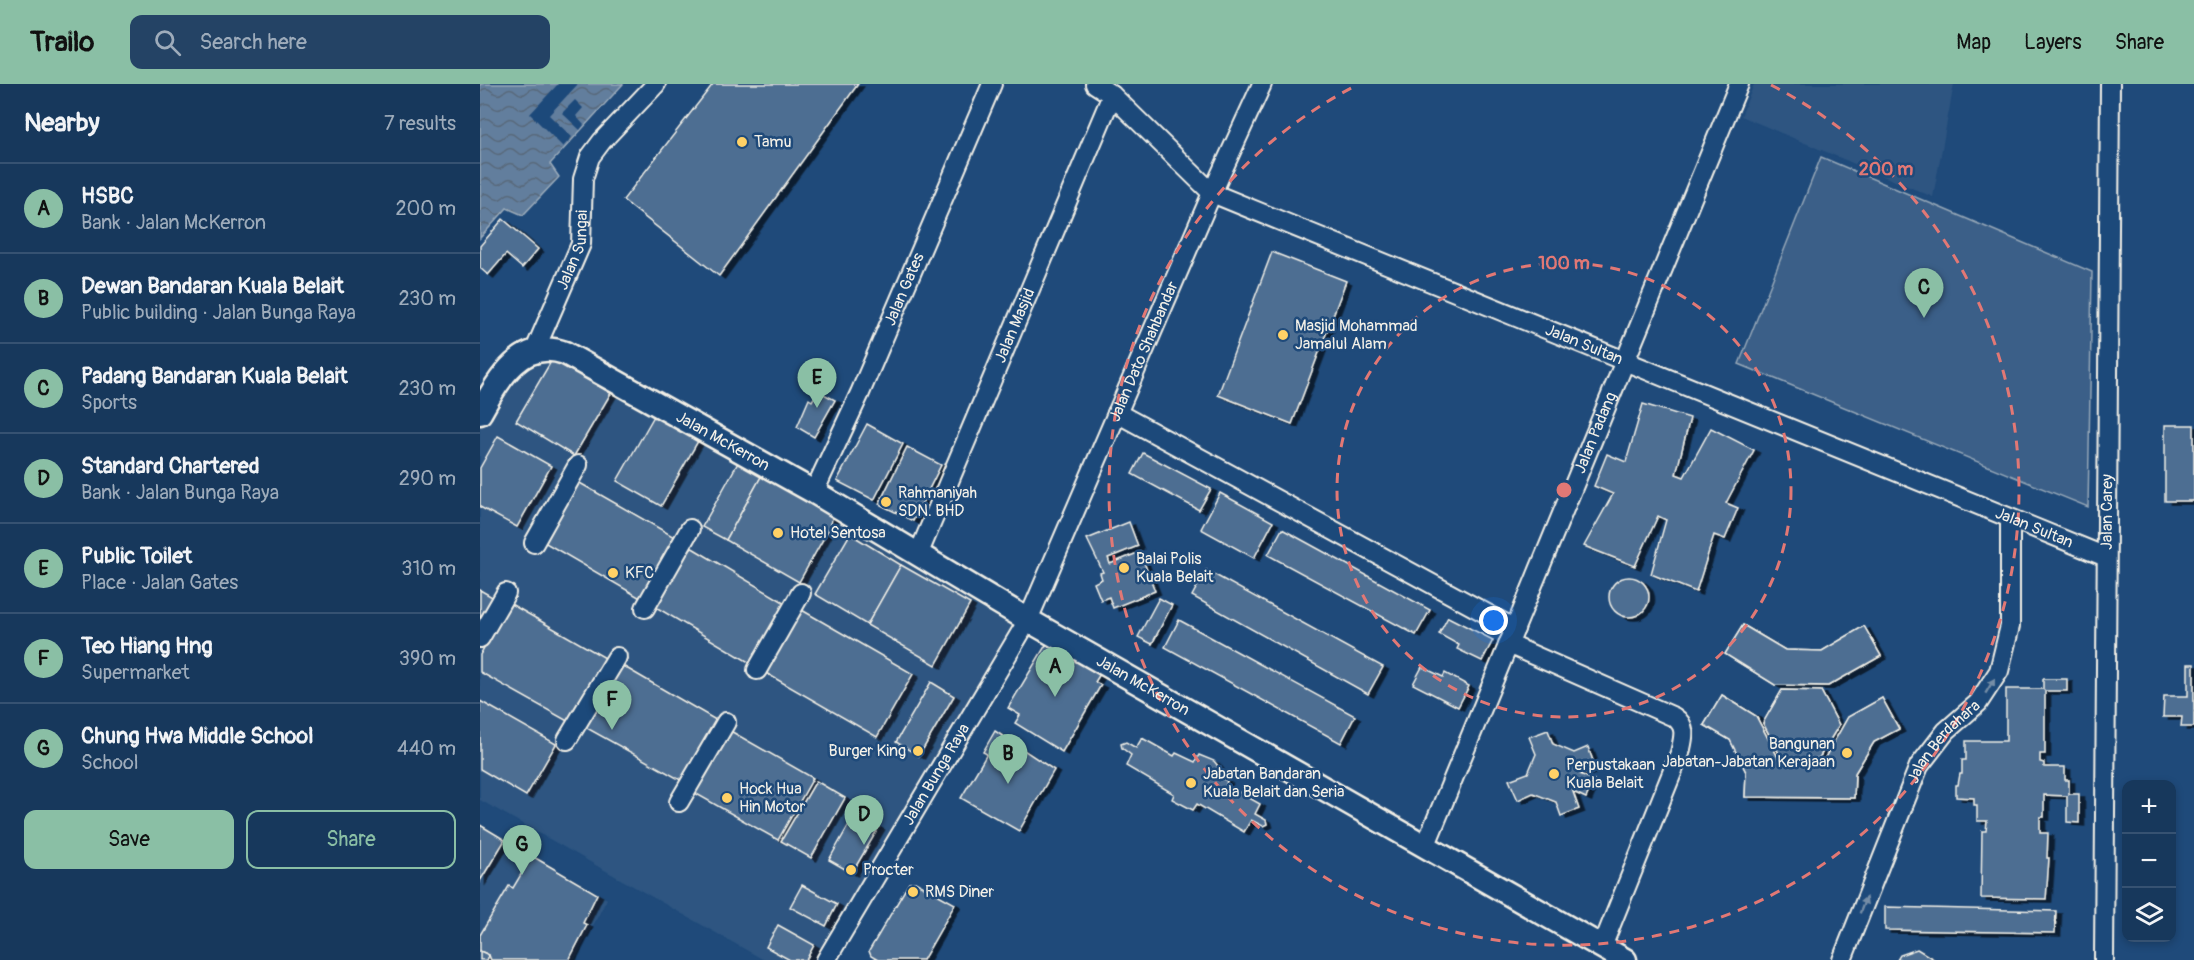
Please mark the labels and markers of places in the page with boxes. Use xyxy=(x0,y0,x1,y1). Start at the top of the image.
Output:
place label: Tamu xyxy=(754,132,792,152)
marker: Tamu xyxy=(735,135,749,149)
pin: C xyxy=(1904,268,1944,318)
place label: Masjid Mohammad Jamalul Alam xyxy=(1295,316,1418,354)
marker: Masjid Mohammad Jamalul Alam xyxy=(1276,328,1290,342)
pin: E xyxy=(798,358,836,408)
centre of rings xyxy=(1554,480,1574,500)
place label: Rahmaniyah SDN. BHD xyxy=(898,483,977,521)
marker: Rahmaniyah SDN. BHD xyxy=(879,495,893,509)
place label: Hotel Sentosa xyxy=(790,523,886,543)
marker: Hotel Sentosa xyxy=(771,526,785,540)
place label: Balai Polis Kuala Belait xyxy=(1136,549,1214,587)
marker: Balai Polis Kuala Belait xyxy=(1117,561,1131,575)
place label: KFC xyxy=(625,563,654,583)
marker: KFC xyxy=(606,566,620,580)
pin: A xyxy=(1036,648,1074,697)
pin: F xyxy=(592,680,632,730)
pin: B xyxy=(988,734,1028,784)
place label: Bangunan Jabatan-Jabatan Kerajaan xyxy=(1662,734,1835,772)
place label: Burger King xyxy=(829,741,906,761)
marker: Burger King xyxy=(911,744,925,758)
marker: Bangunan Jabatan-Jabatan Kerajaan xyxy=(1840,746,1854,760)
place label: Perpustakaan Kuala Belait xyxy=(1566,755,1655,793)
place label: Jabatan Bandaran Kuala Belait dan Seria xyxy=(1203,764,1344,802)
marker: Perpustakaan Kuala Belait xyxy=(1547,767,1561,781)
marker: Jabatan Bandaran Kuala Belait dan Seria xyxy=(1184,776,1198,790)
place label: Hock Hua Hin Motor xyxy=(739,779,805,817)
marker: Hock Hua Hin Motor xyxy=(720,791,734,805)
pin: D xyxy=(844,796,884,845)
pin: G xyxy=(502,826,542,875)
place label: Procter xyxy=(863,860,914,880)
marker: Procter xyxy=(844,863,858,877)
place label: RMS Diner xyxy=(925,882,994,902)
marker: RMS Diner xyxy=(906,885,920,899)

